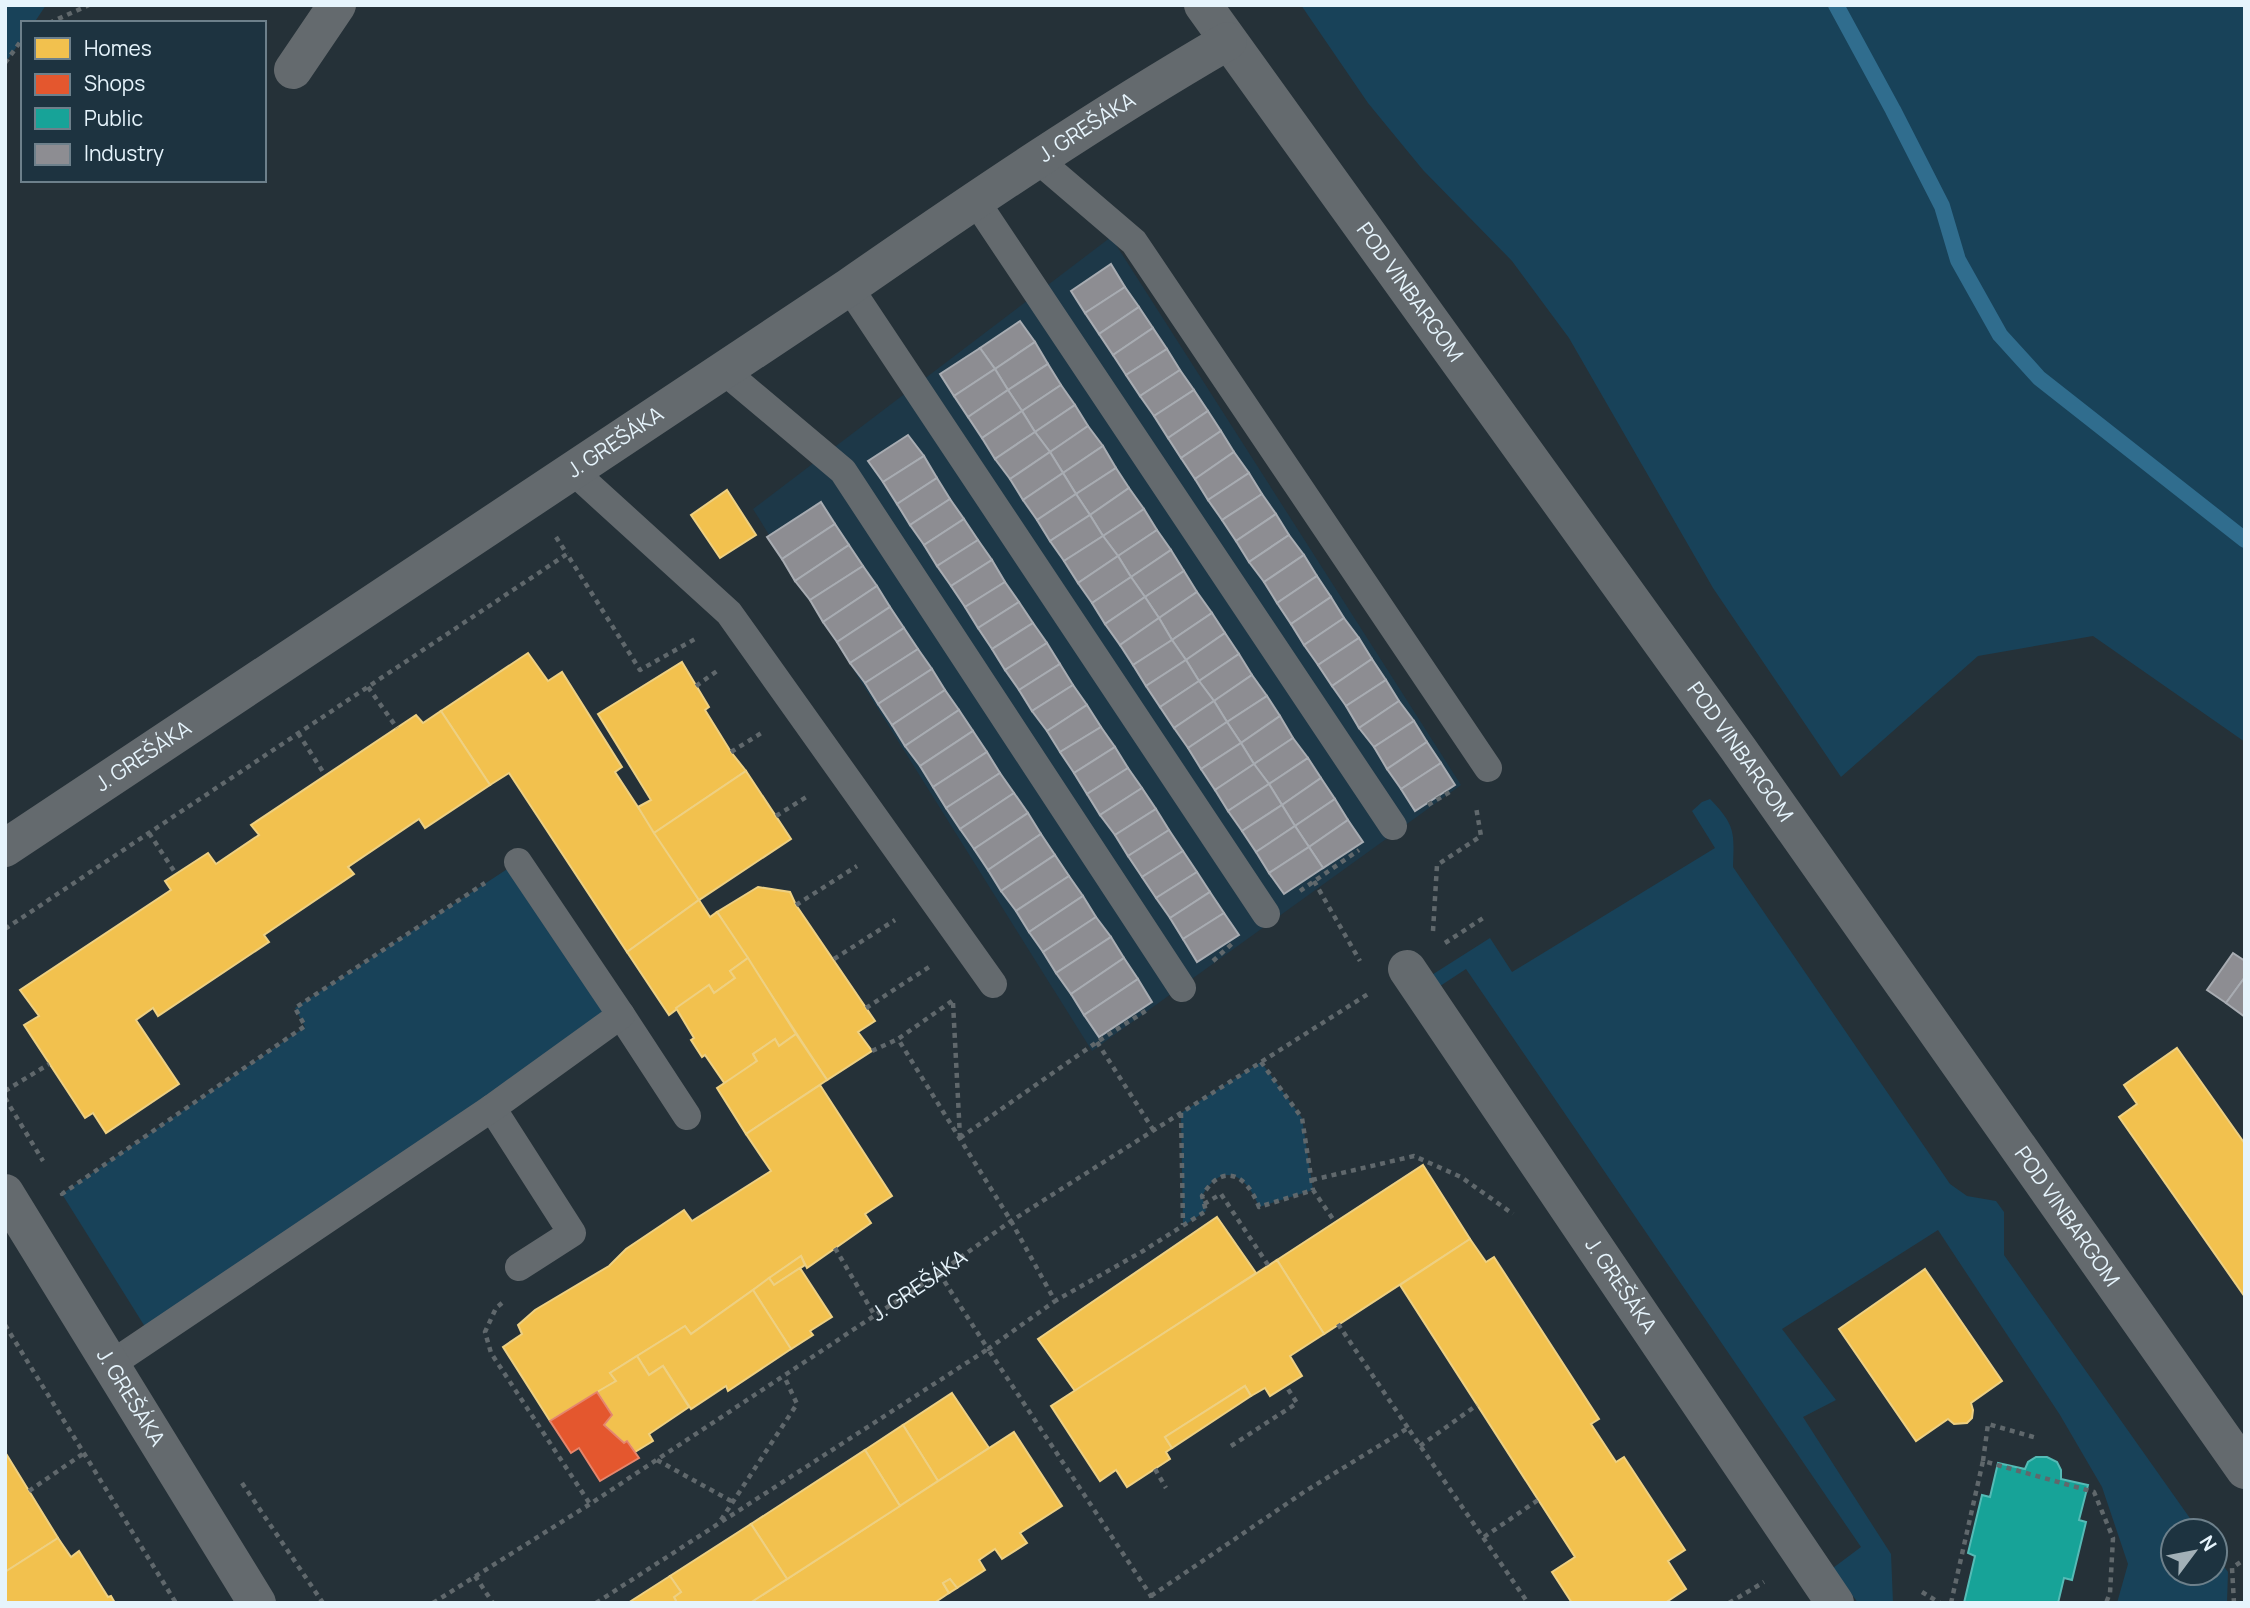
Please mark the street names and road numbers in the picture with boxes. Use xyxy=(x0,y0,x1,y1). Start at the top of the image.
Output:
street label: J. GREŠÁKA xyxy=(1033,85,1140,168)
street label: POD VINBARGOM xyxy=(1351,217,1470,367)
street label: J. GREŠÁKA xyxy=(561,399,668,483)
street label: POD VINBARGOM xyxy=(1681,676,1800,827)
street label: J. GREŠÁKA xyxy=(89,713,196,797)
street label: POD VINBARGOM xyxy=(2009,1140,2127,1292)
street label: J. GREŠÁKA xyxy=(1579,1232,1664,1338)
street label: J. GREŠÁKA xyxy=(866,1242,972,1327)
street label: J. GREŠÁKA xyxy=(91,1343,172,1451)

